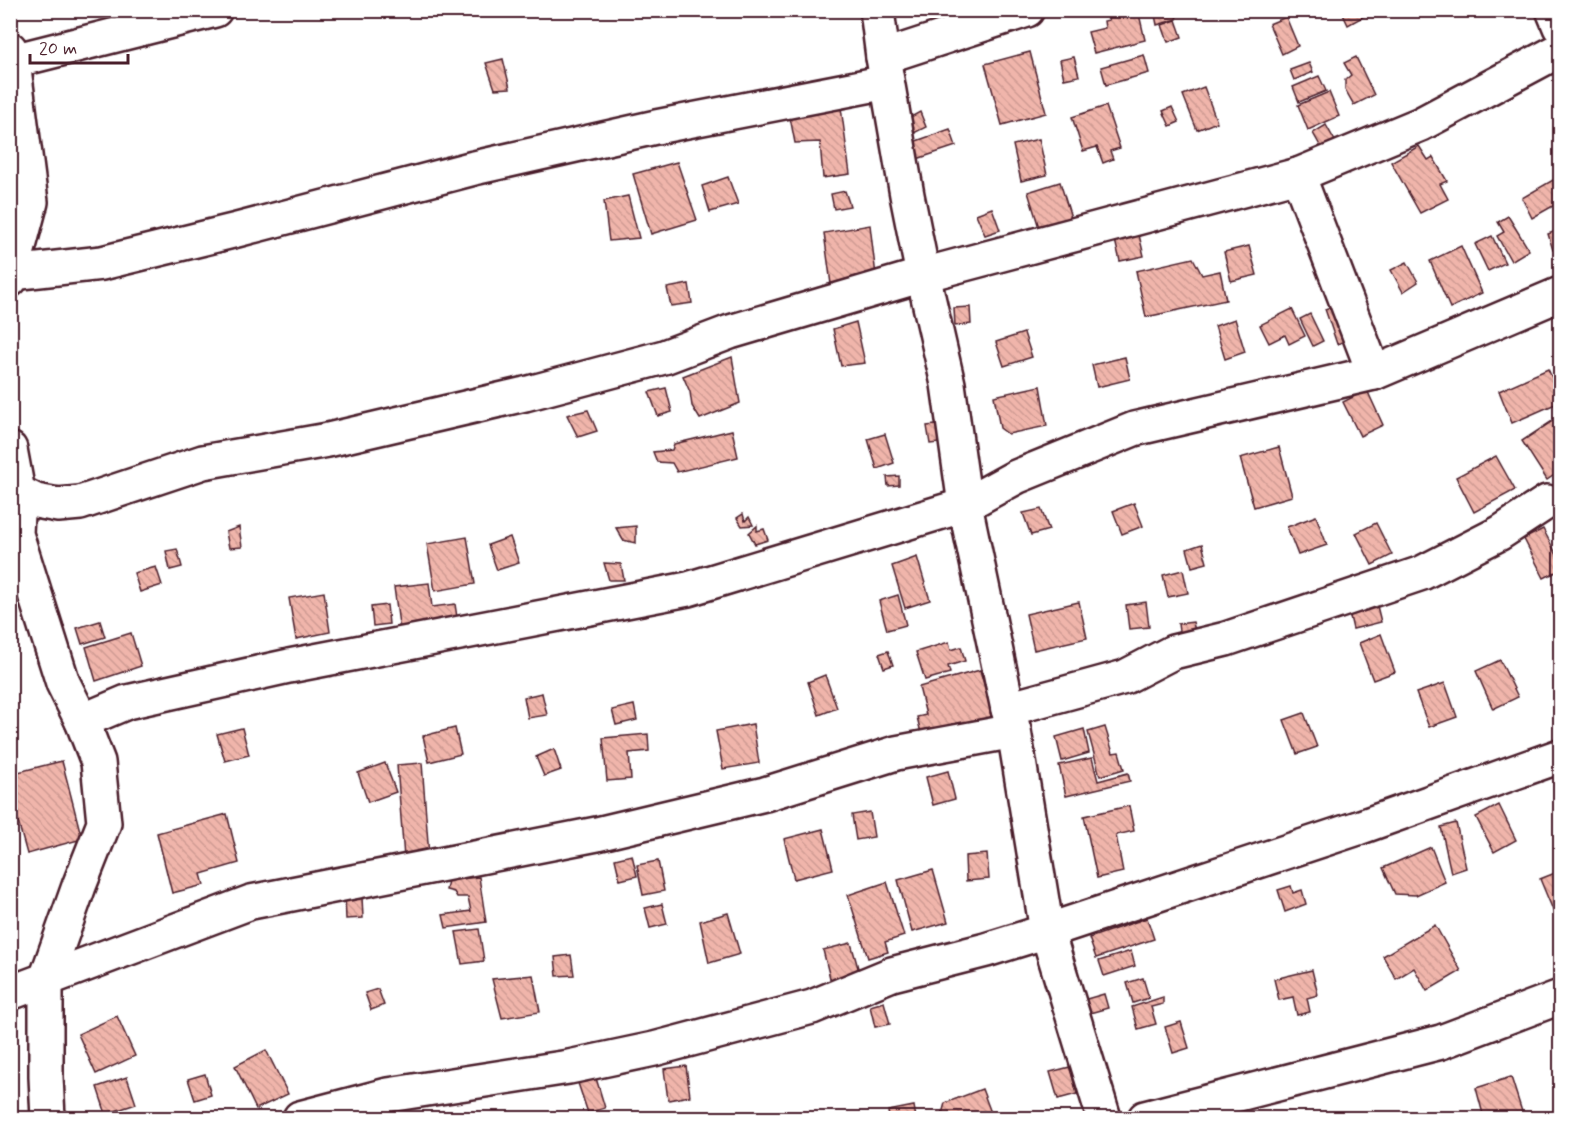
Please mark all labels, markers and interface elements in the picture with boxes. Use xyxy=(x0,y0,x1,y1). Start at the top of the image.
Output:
scale bar xyxy=(30,27,128,65)
text: 20 m xyxy=(39,37,77,61)

